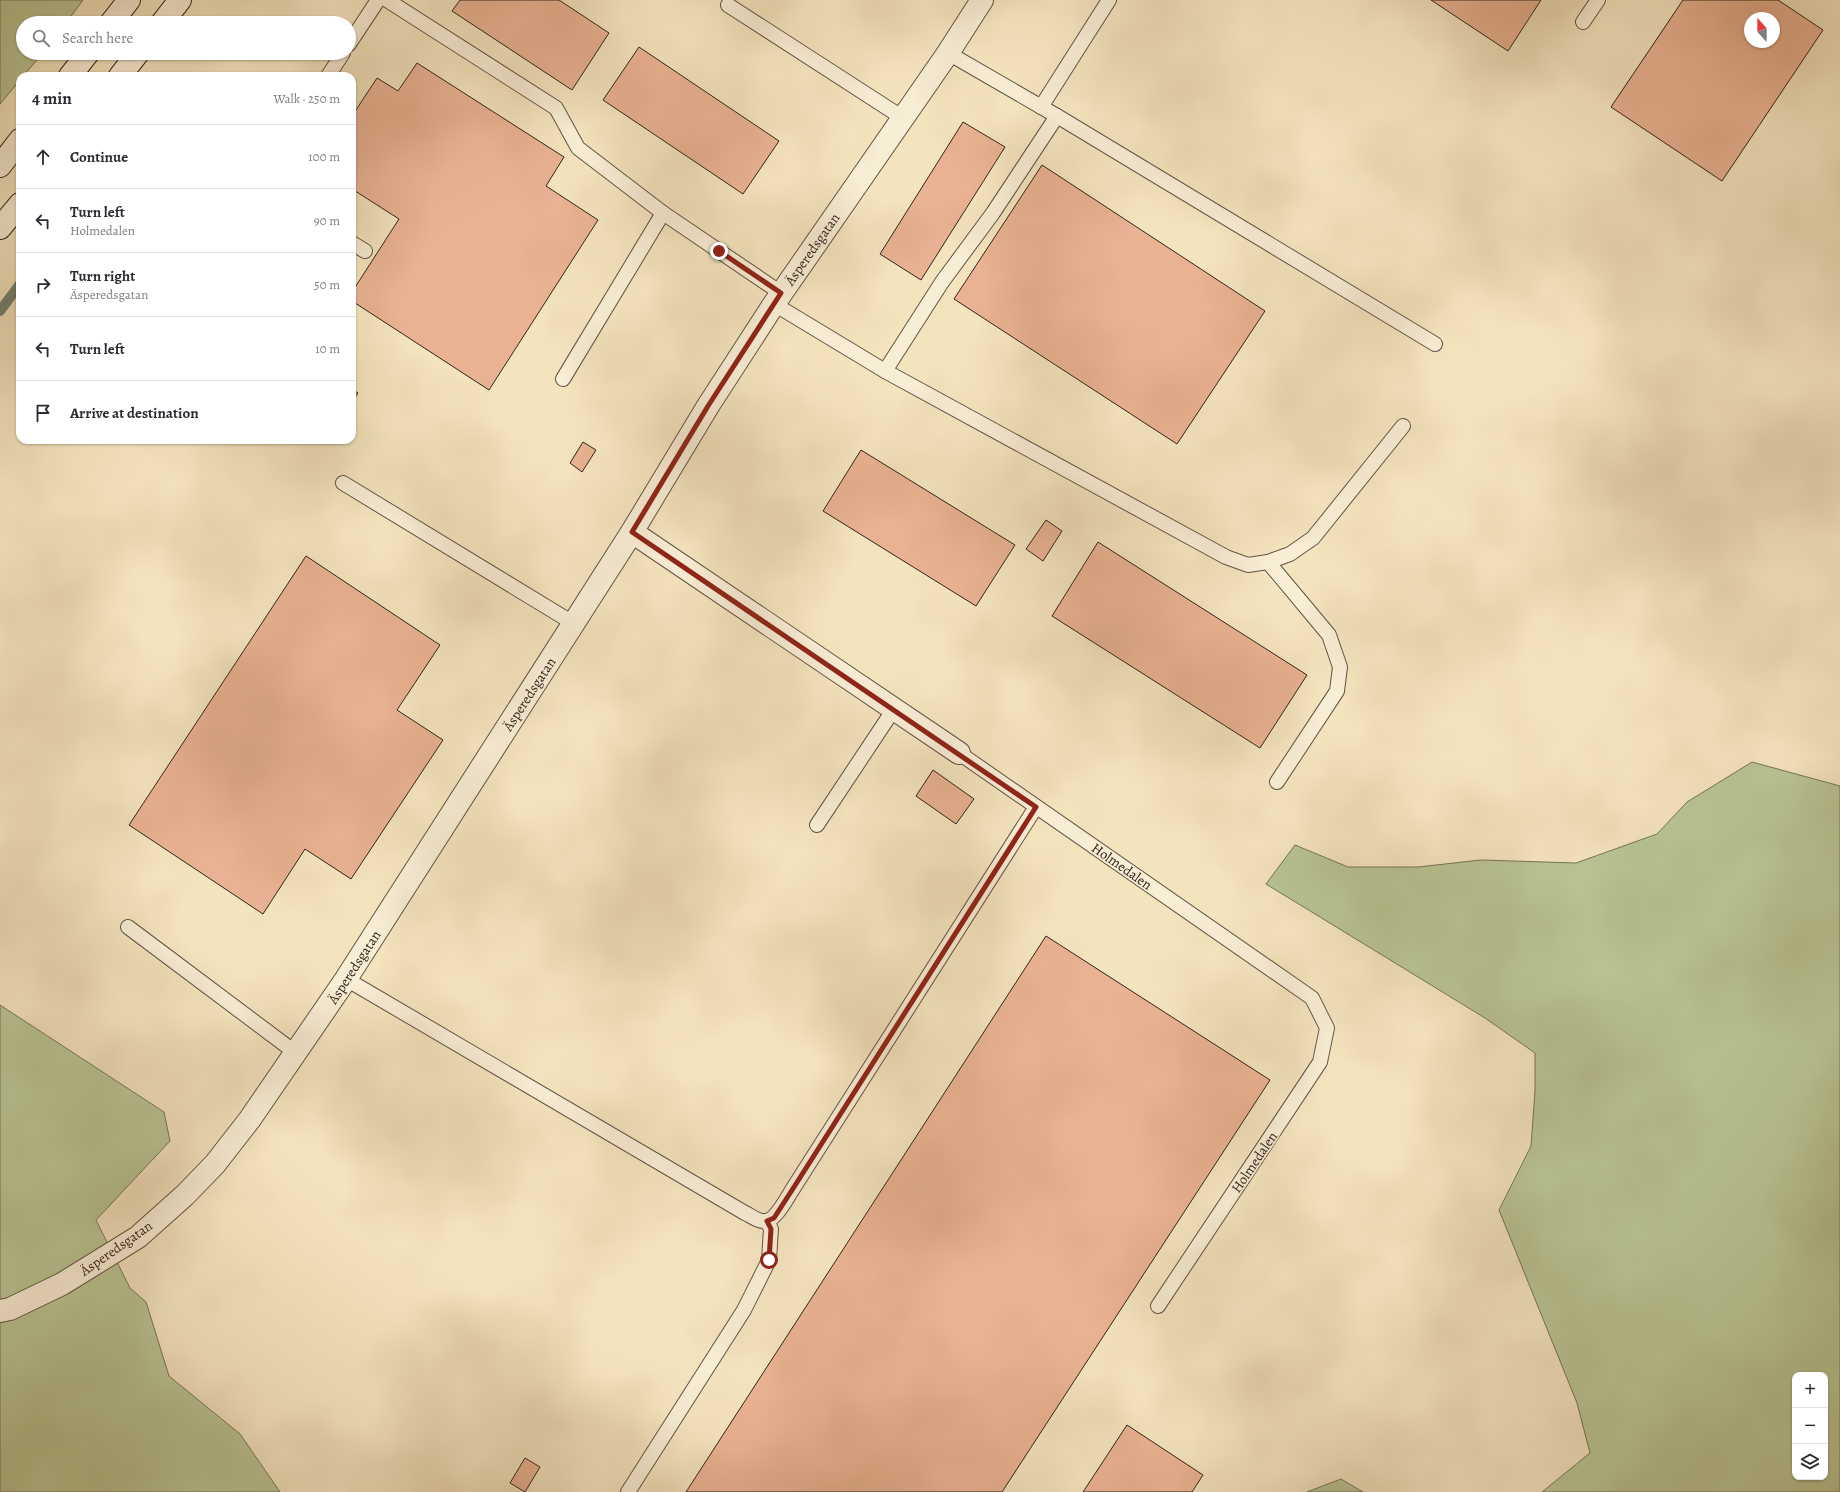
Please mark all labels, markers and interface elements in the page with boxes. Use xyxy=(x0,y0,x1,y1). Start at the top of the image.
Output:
north arrow xyxy=(1744,12,1780,48)
search box xyxy=(16,16,356,60)
icon: search xyxy=(30,27,52,49)
text: Search here xyxy=(62,28,133,48)
text: 4 min xyxy=(32,87,72,110)
text: Walk · 250 m xyxy=(273,90,340,107)
icon: ahead xyxy=(32,146,54,168)
text: Continue xyxy=(70,147,128,167)
text: 100 m xyxy=(308,148,340,165)
text: Turn left xyxy=(70,202,125,222)
street label: Äsperedsgatan xyxy=(780,209,845,290)
icon: left xyxy=(32,210,54,232)
text: 90 m xyxy=(314,212,340,229)
text: Holmedalen xyxy=(70,222,135,239)
route end xyxy=(710,242,728,260)
text: Turn right xyxy=(70,266,135,286)
icon: right xyxy=(32,274,54,296)
text: 50 m xyxy=(314,276,340,293)
text: Äsperedsgatan xyxy=(70,286,148,303)
icon: left xyxy=(32,338,54,360)
text: Turn left xyxy=(70,339,125,359)
text: 10 m xyxy=(315,340,340,357)
icon: arrive xyxy=(32,402,54,424)
text: Arrive at destination xyxy=(70,403,199,423)
street label: Äsperedsgatan xyxy=(498,653,561,736)
street label: Holmedalen xyxy=(1088,839,1156,894)
street label: Äsperedsgatan xyxy=(323,926,386,1009)
street label: Holmedalen xyxy=(1227,1128,1282,1197)
street label: Äsperedsgatan xyxy=(75,1216,157,1281)
route start xyxy=(760,1251,778,1269)
map controls xyxy=(1792,1372,1828,1480)
button: + xyxy=(1792,1372,1828,1408)
button: − xyxy=(1792,1408,1828,1444)
button: layers xyxy=(1792,1444,1828,1480)

